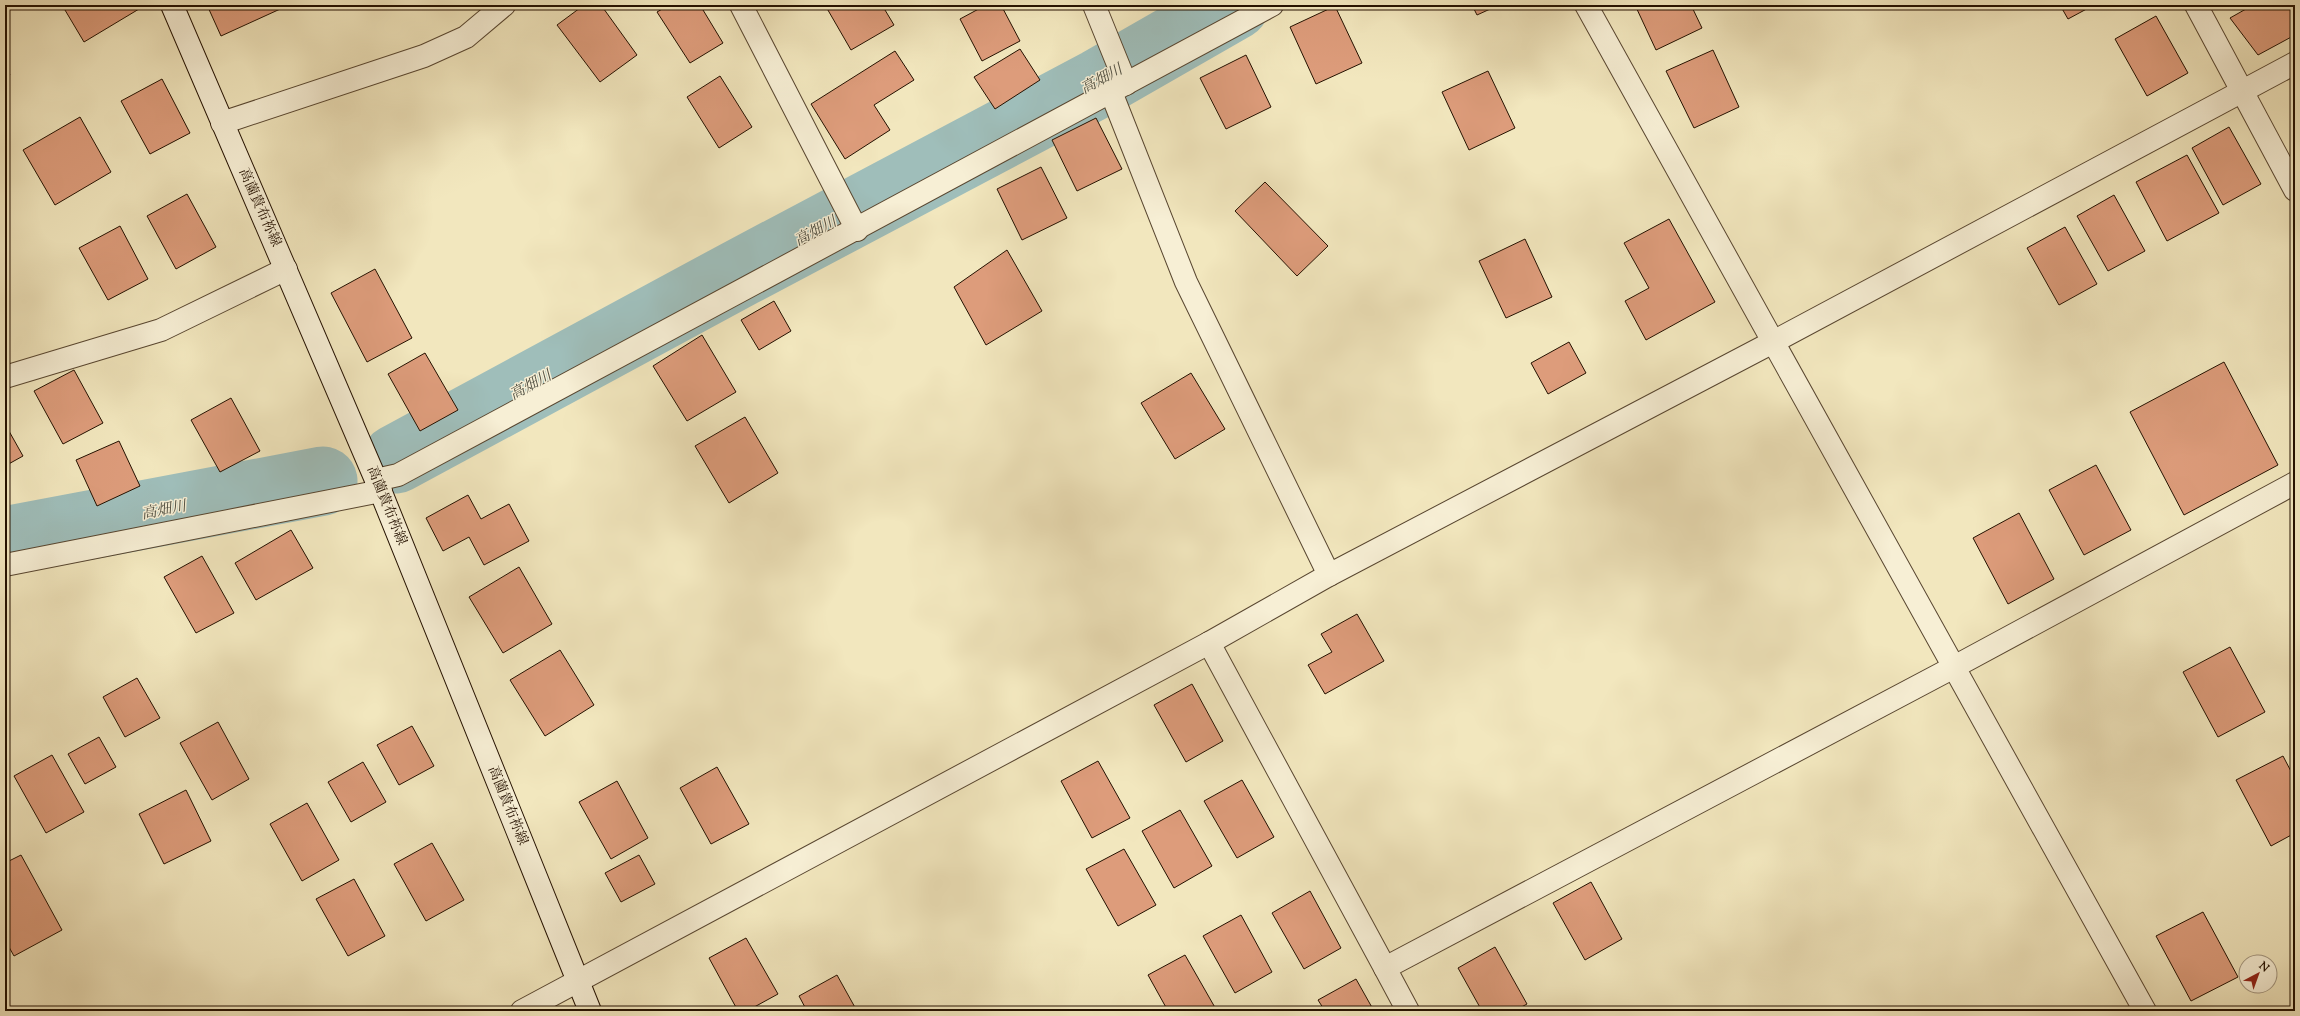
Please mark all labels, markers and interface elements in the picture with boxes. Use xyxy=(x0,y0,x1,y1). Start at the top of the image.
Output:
water label: 高畑川 xyxy=(1077,59,1129,100)
street label: 高薗貴布祢線 xyxy=(233,166,285,250)
water label: 高畑川 xyxy=(791,211,843,252)
water label: 高畑川 xyxy=(506,365,558,406)
street label: 高薗貴布祢線 xyxy=(361,463,411,549)
water label: 高畑川 xyxy=(140,496,190,526)
street label: 高薗貴布祢線 xyxy=(482,763,532,849)
north arrow xyxy=(2238,954,2278,994)
text: N xyxy=(2255,958,2273,976)

